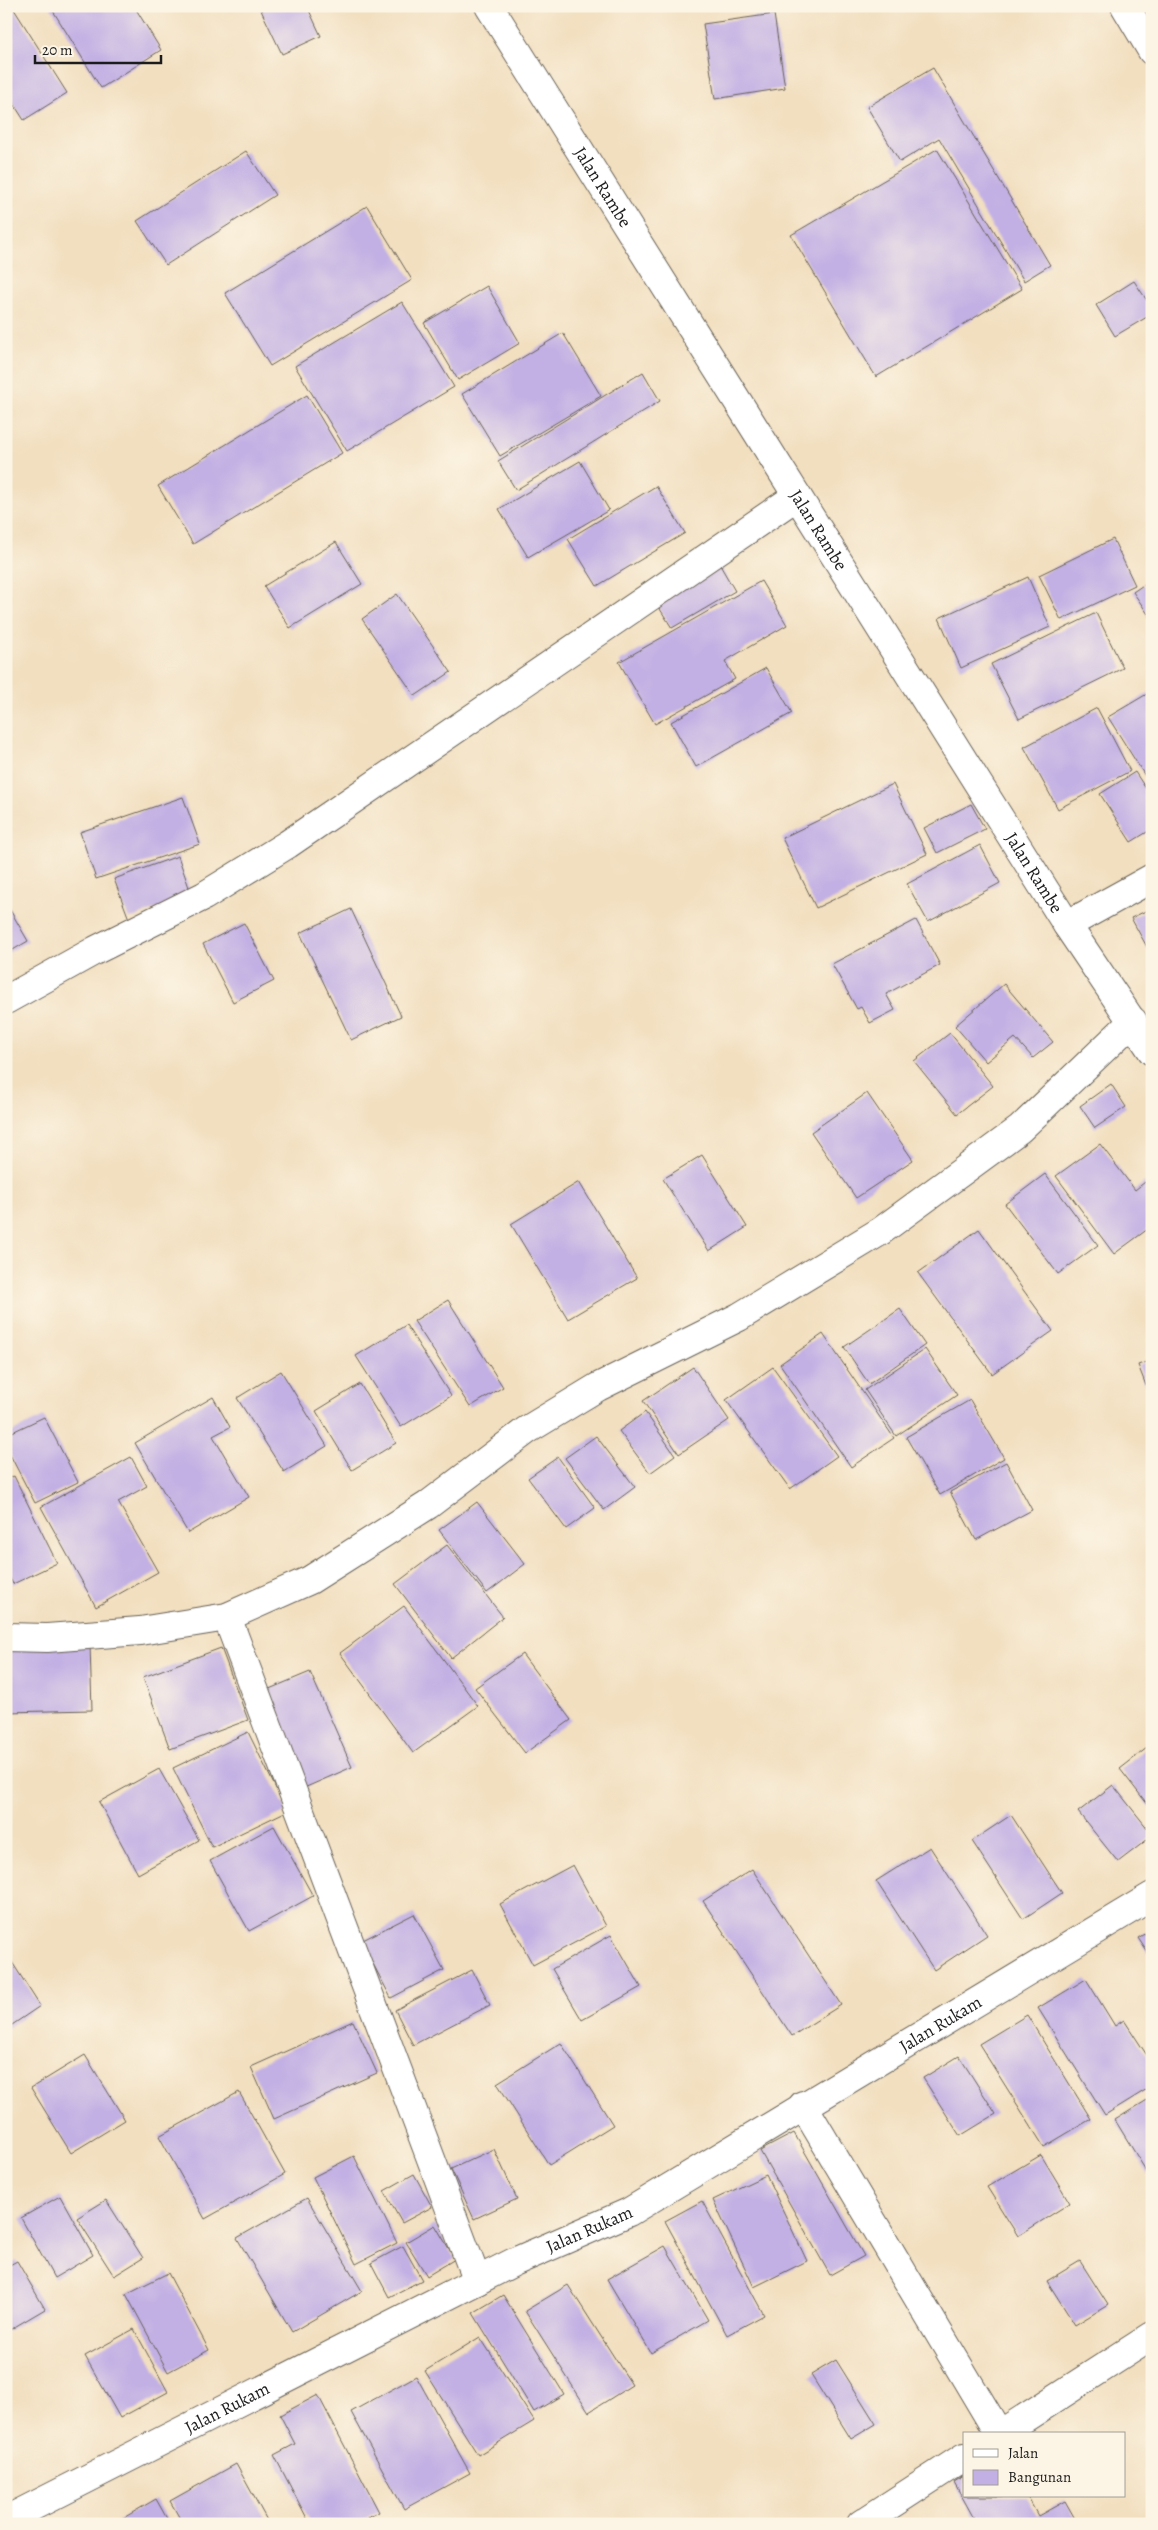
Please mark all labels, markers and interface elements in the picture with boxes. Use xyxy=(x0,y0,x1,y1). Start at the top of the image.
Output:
scale bar xyxy=(35,32,161,64)
text: 20 m xyxy=(42,40,73,60)
street label: Jalan Rambe xyxy=(568,142,637,232)
street label: Jalan Rambe xyxy=(784,485,853,575)
street label: Jalan Rambe xyxy=(1000,828,1069,918)
street label: Jalan Rukam xyxy=(895,1990,986,2058)
street label: Jalan Rukam xyxy=(542,2200,636,2259)
street label: Jalan Rukam xyxy=(181,2376,274,2439)
legend xyxy=(963,2432,1126,2498)
text: Jalan xyxy=(1008,2443,1038,2463)
text: Bangunan xyxy=(1008,2467,1071,2487)

